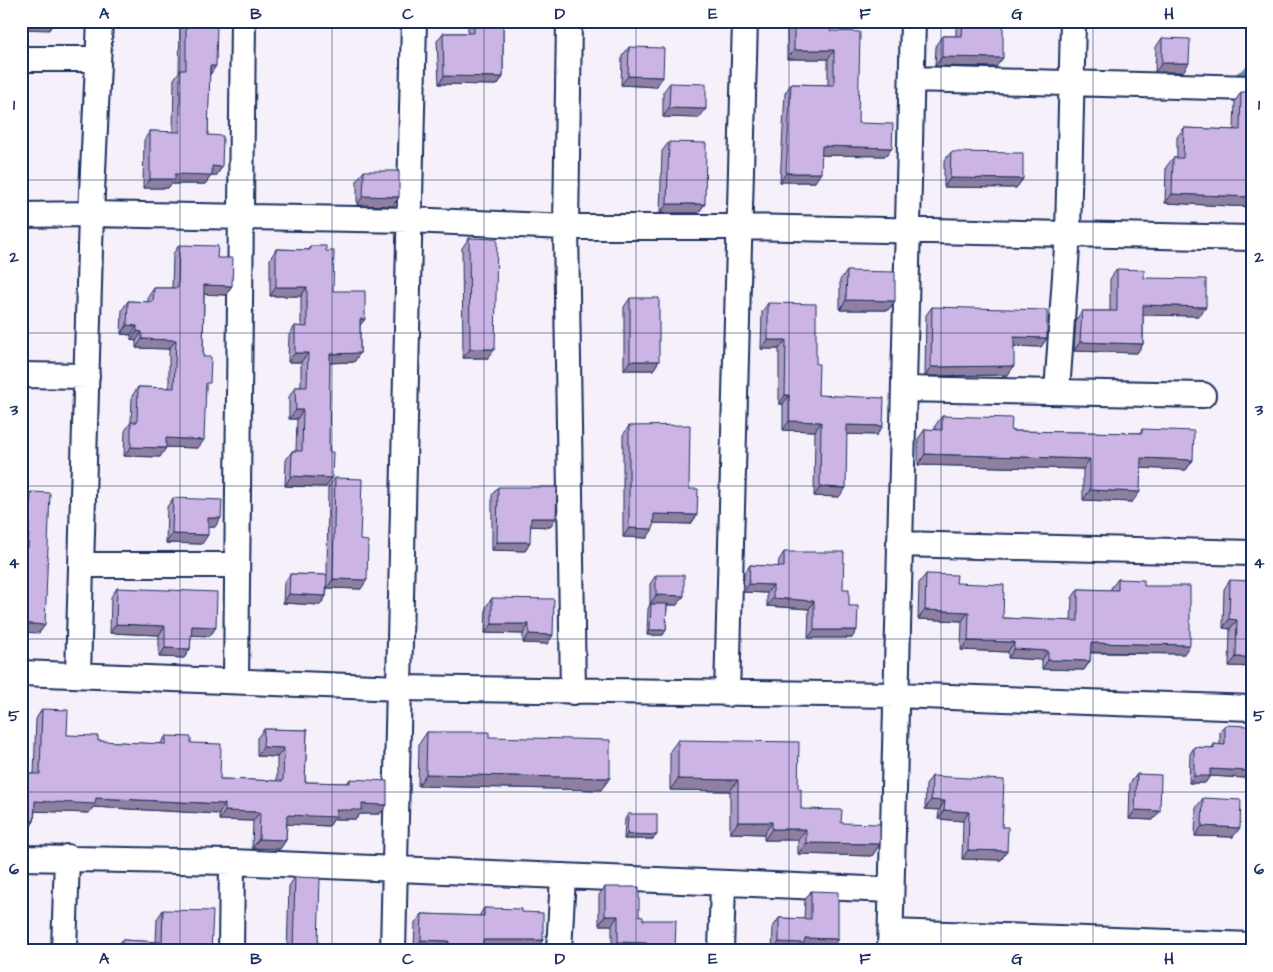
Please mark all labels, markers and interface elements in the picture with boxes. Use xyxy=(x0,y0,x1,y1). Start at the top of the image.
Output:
text: A xyxy=(99,3,110,25)
text: B xyxy=(250,3,262,25)
text: C xyxy=(402,3,414,25)
text: D xyxy=(555,3,566,25)
text: E xyxy=(708,3,718,25)
text: F xyxy=(859,3,871,25)
text: G xyxy=(1011,3,1023,25)
text: H xyxy=(1164,3,1174,25)
text: 1 xyxy=(13,94,16,116)
text: 1 xyxy=(1258,94,1261,116)
text: 2 xyxy=(8,246,19,268)
text: 2 xyxy=(1253,246,1264,268)
text: 3 xyxy=(9,399,19,421)
text: 3 xyxy=(1254,399,1264,421)
text: 4 xyxy=(9,552,20,574)
text: 4 xyxy=(1254,552,1265,574)
text: 5 xyxy=(8,705,20,727)
text: 5 xyxy=(1253,705,1265,727)
text: 6 xyxy=(9,858,19,880)
text: 6 xyxy=(1254,858,1264,880)
text: A xyxy=(99,948,110,970)
text: B xyxy=(250,948,262,970)
text: C xyxy=(402,948,414,970)
text: D xyxy=(555,948,566,970)
text: E xyxy=(708,948,718,970)
text: F xyxy=(859,948,871,970)
text: G xyxy=(1011,948,1023,970)
text: H xyxy=(1164,948,1174,970)

